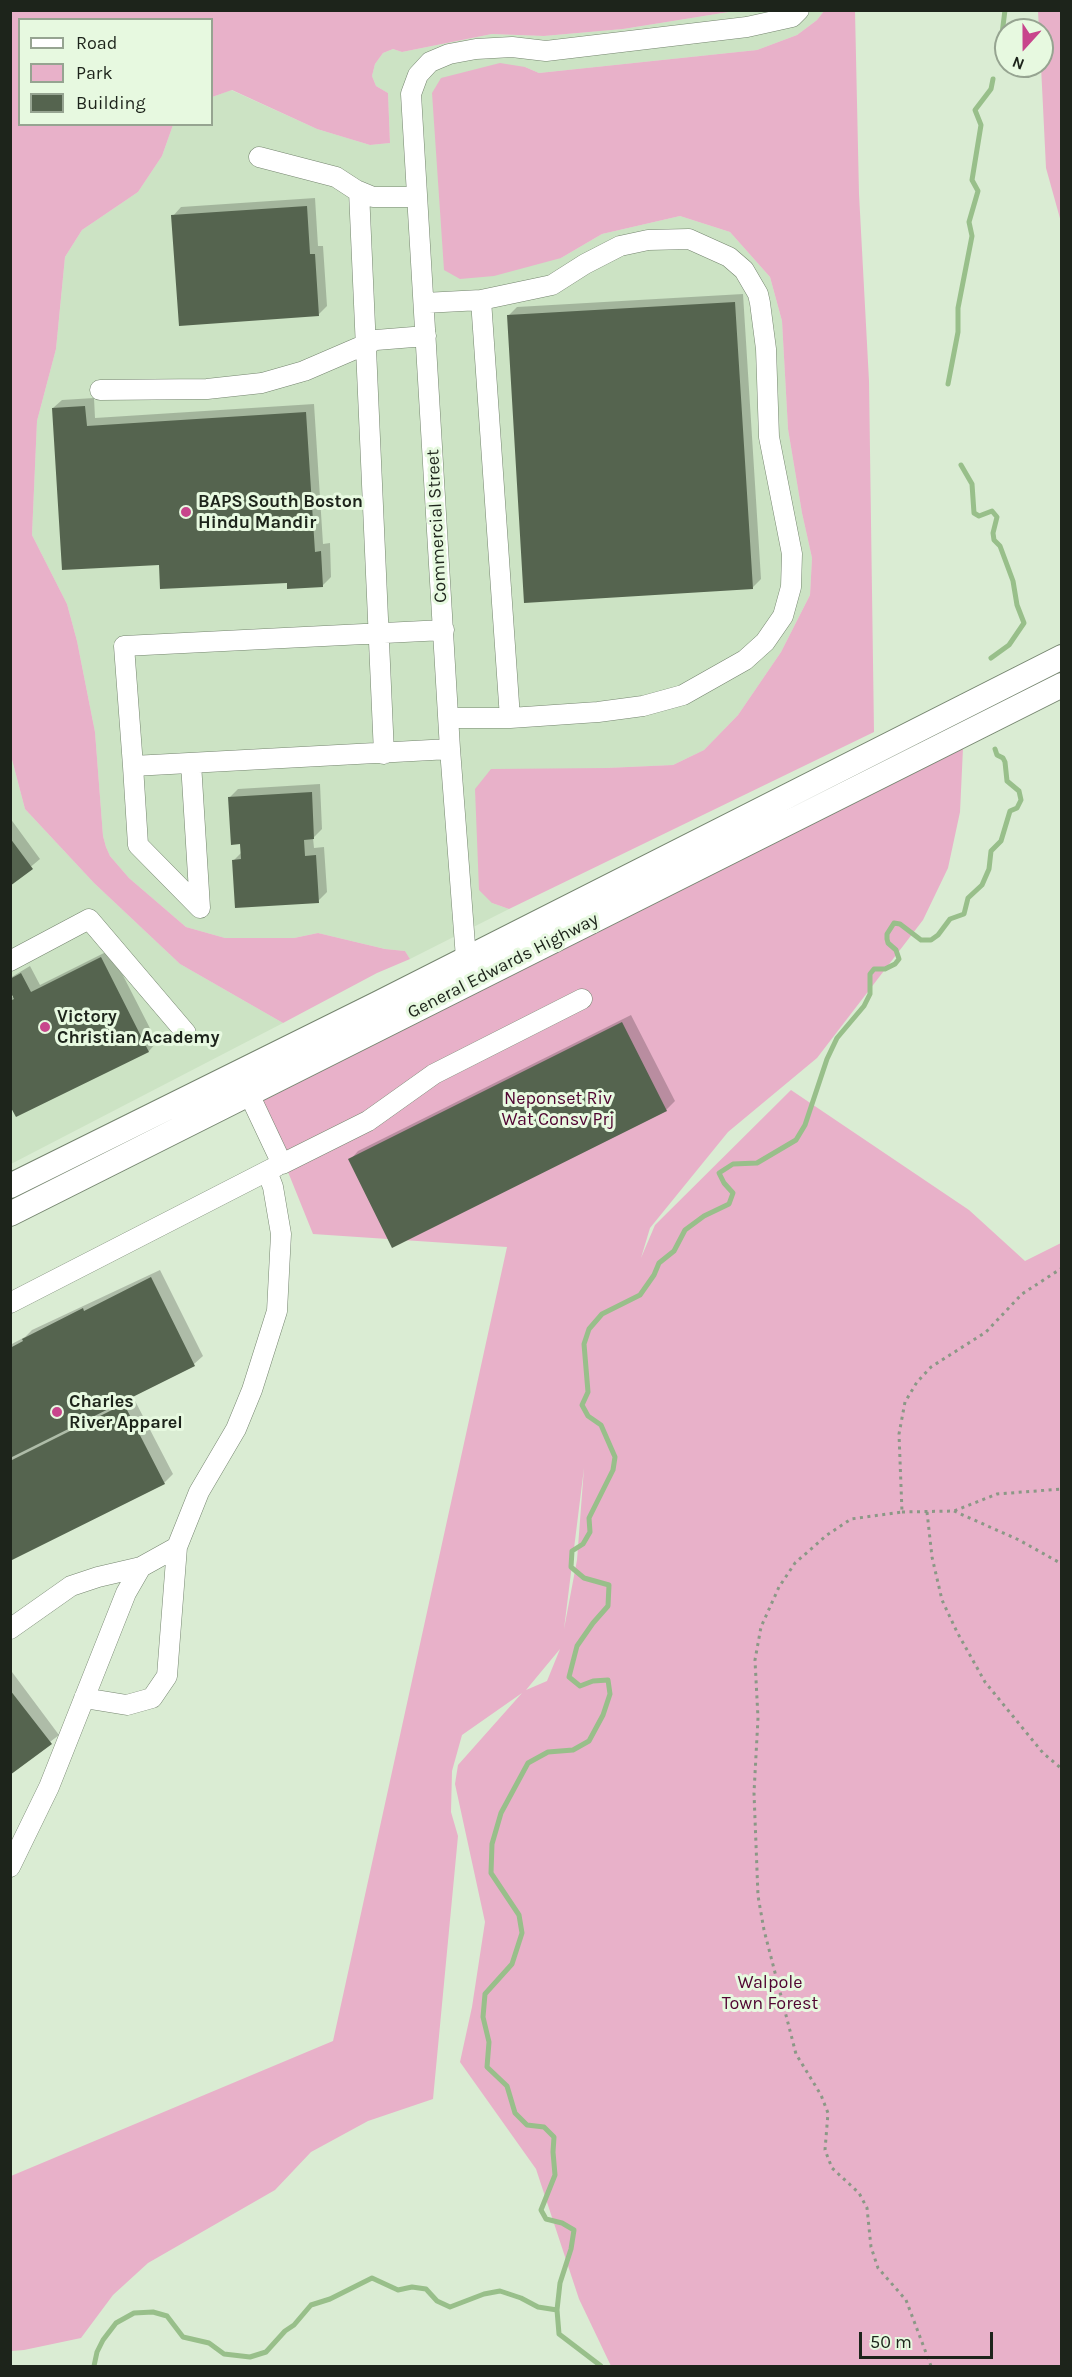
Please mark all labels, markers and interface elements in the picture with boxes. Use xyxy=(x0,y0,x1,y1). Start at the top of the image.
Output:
legend xyxy=(18,18,213,126)
north arrow xyxy=(994,18,1054,78)
text: Road xyxy=(76,32,117,54)
text: N xyxy=(1009,52,1027,74)
text: Park xyxy=(76,62,113,84)
text: Building xyxy=(76,92,146,114)
street label: Commercial Street xyxy=(422,449,452,603)
place label: BAPS South Boston Hindu Mandir xyxy=(198,491,363,534)
marker: BAPS South Boston Hindu Mandir xyxy=(179,505,193,519)
street label: General Edwards Highway xyxy=(404,908,602,1024)
place label: Victory Christian Academy xyxy=(57,1006,219,1048)
marker: Victory Christian Academy xyxy=(38,1020,52,1034)
park label: Neponset Riv Wat Consv Prj xyxy=(501,1088,615,1130)
place label: Charles River Apparel xyxy=(69,1391,183,1434)
marker: Charles River Apparel xyxy=(50,1405,64,1419)
park label: Walpole Town Forest xyxy=(722,1972,818,2014)
scale bar xyxy=(862,2320,996,2358)
text: 50 m xyxy=(870,2331,912,2353)

